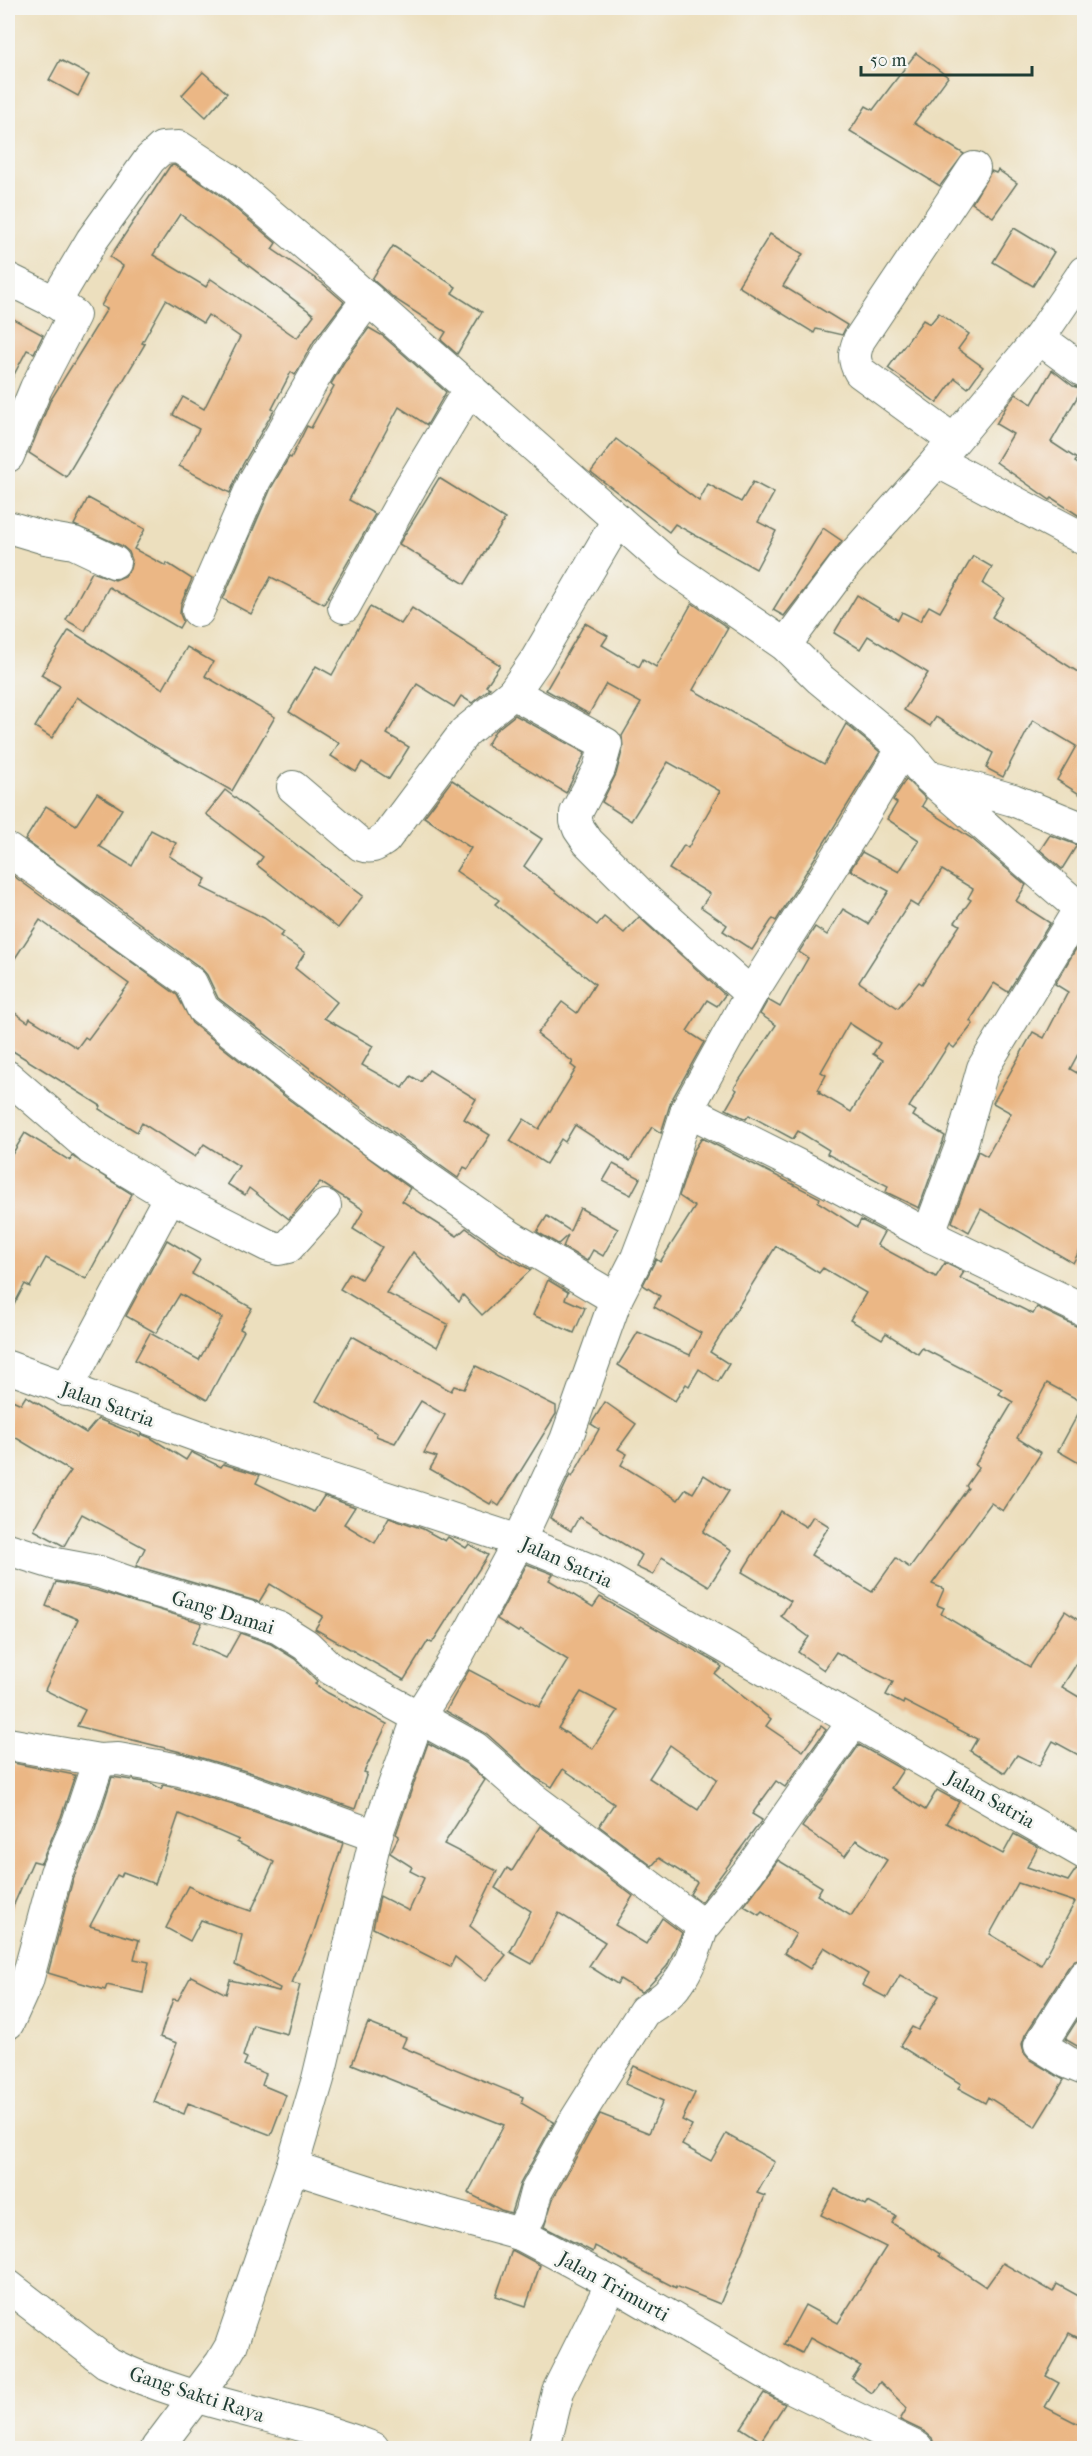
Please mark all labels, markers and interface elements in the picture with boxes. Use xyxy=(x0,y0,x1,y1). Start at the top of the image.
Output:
scale bar xyxy=(861,39,1032,77)
text: 50 m xyxy=(870,50,907,71)
street label: Jalan Satria xyxy=(56,1376,158,1432)
street label: Jalan Satria xyxy=(516,1531,617,1593)
street label: Gang Damai xyxy=(169,1586,277,1639)
street label: Jalan Satria xyxy=(941,1765,1040,1833)
street label: Jalan Trimurti xyxy=(553,2246,673,2326)
street label: Gang Sakti Raya xyxy=(126,2362,268,2427)

